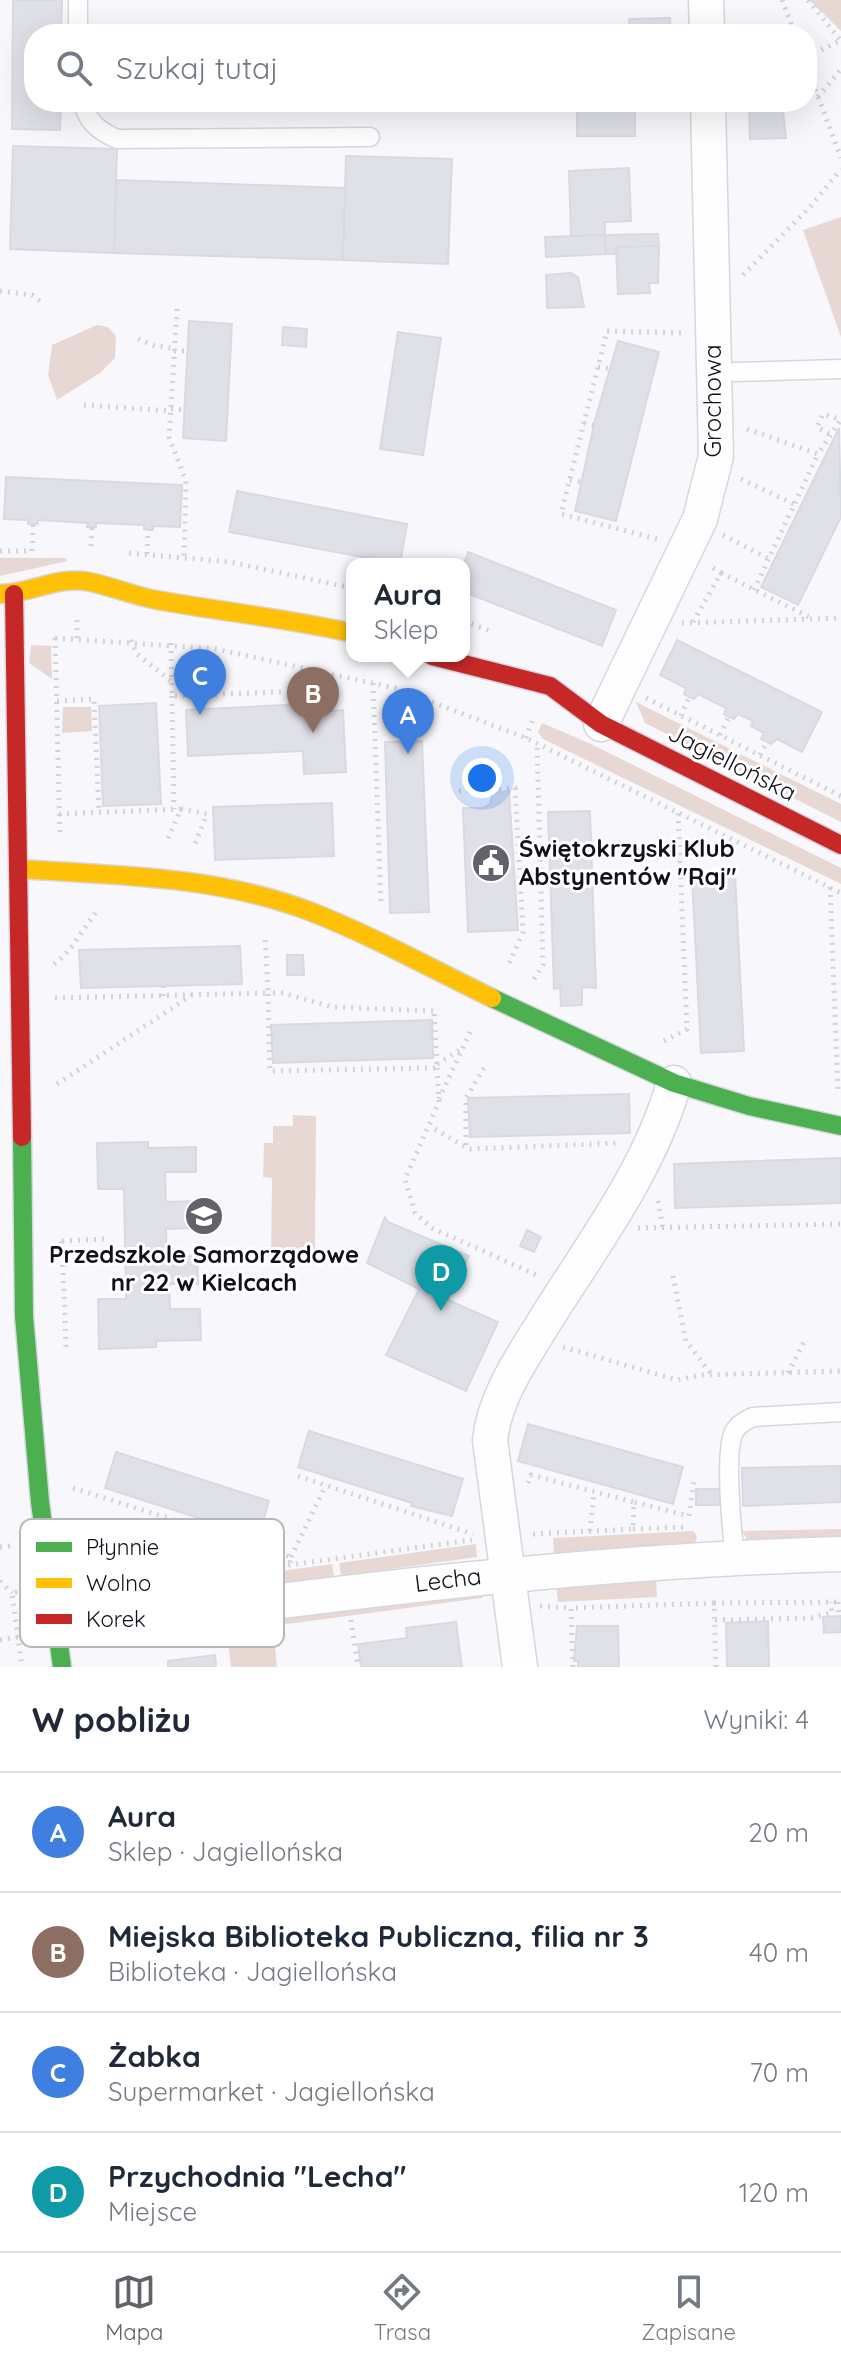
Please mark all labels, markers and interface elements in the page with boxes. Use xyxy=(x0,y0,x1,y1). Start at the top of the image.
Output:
search box xyxy=(24,24,817,112)
icon: search xyxy=(52,46,96,90)
text: Szukaj tutaj xyxy=(116,49,278,87)
street label: Grochowa xyxy=(697,344,727,458)
popup xyxy=(346,558,470,662)
text: Aura xyxy=(374,575,442,613)
text: Sklep xyxy=(374,613,439,646)
pin: C xyxy=(174,649,226,715)
pin: B xyxy=(287,667,339,733)
pin: A xyxy=(382,688,434,754)
street label: Jagiellońska xyxy=(663,717,801,807)
your location xyxy=(462,758,502,798)
place label: Świętokrzyski Klub Abstynentów "Raj" xyxy=(519,833,737,891)
public building icon: Świętokrzyski Klub Abstynentów "Raj" xyxy=(470,842,512,884)
school or university icon: Przedszkole Samorządowe nr 22 w Kielcach xyxy=(183,1195,225,1237)
place label: Przedszkole Samorządowe nr 22 w Kielcach xyxy=(49,1239,359,1297)
pin: D xyxy=(415,1245,467,1311)
legend xyxy=(20,1519,284,1647)
text: Płynnie xyxy=(86,1533,159,1561)
street label: Lecha xyxy=(413,1560,483,1598)
text: Wolno xyxy=(86,1569,151,1597)
text: Korek xyxy=(86,1605,146,1633)
text: W pobliżu xyxy=(32,1698,191,1741)
text: Wyniki: 4 xyxy=(703,1703,809,1736)
text: Aura xyxy=(108,1797,176,1835)
text: A xyxy=(50,1816,66,1849)
text: 20 m xyxy=(748,1816,809,1849)
text: Sklep · Jagiellońska xyxy=(108,1835,343,1868)
text: Miejska Biblioteka Publiczna, filia nr 3 xyxy=(108,1917,649,1955)
text: B xyxy=(49,1936,67,1969)
text: 40 m xyxy=(749,1936,809,1969)
text: Biblioteka · Jagiellońska xyxy=(108,1955,397,1988)
text: Żabka xyxy=(108,2037,201,2075)
text: C xyxy=(50,2056,66,2089)
text: 70 m xyxy=(749,2056,809,2089)
text: Supermarket · Jagiellońska xyxy=(108,2075,435,2108)
text: Przychodnia "Lecha" xyxy=(108,2157,406,2195)
text: D xyxy=(49,2176,67,2209)
text: 120 m xyxy=(739,2176,809,2209)
text: Miejsce xyxy=(108,2195,197,2228)
tab: Mapa xyxy=(105,2270,163,2346)
tab: Trasa xyxy=(374,2270,431,2346)
tab: Zapisane xyxy=(641,2270,736,2346)

